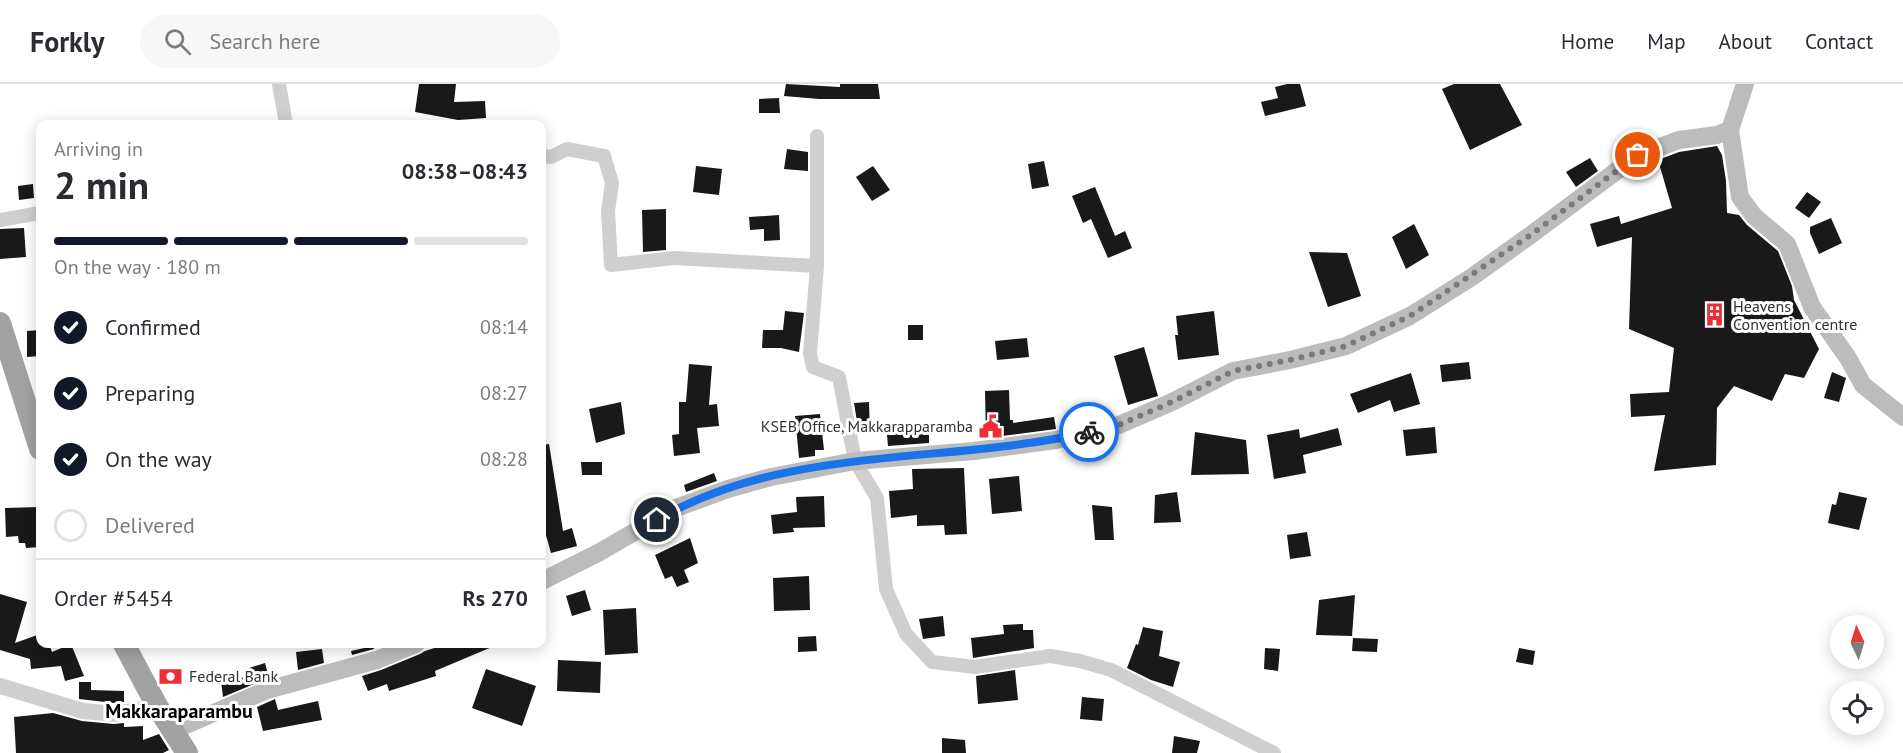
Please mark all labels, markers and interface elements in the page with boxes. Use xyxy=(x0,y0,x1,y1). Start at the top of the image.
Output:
search box xyxy=(140,14,560,68)
text: Forkly xyxy=(30,23,104,60)
icon: search xyxy=(161,25,194,58)
text: Search here xyxy=(209,27,320,55)
text: Home xyxy=(1561,28,1614,55)
text: Map xyxy=(1647,28,1686,55)
text: About xyxy=(1719,28,1772,55)
text: Contact xyxy=(1805,28,1873,55)
pin xyxy=(1612,129,1663,180)
text: Arriving in xyxy=(54,136,143,162)
icon: bag xyxy=(1621,138,1654,171)
text: 08:38–08:43 xyxy=(402,157,528,185)
text: 2 min xyxy=(54,159,149,210)
text: On the way · 180 m xyxy=(54,254,221,280)
place label: Heavens Convention centre xyxy=(1733,296,1857,334)
building icon: Heavens Convention centre xyxy=(1702,302,1728,328)
icon: check xyxy=(54,311,87,344)
text: Confirmed xyxy=(105,313,201,341)
text: 08:14 xyxy=(480,314,528,340)
icon: check xyxy=(54,377,87,410)
text: Preparing xyxy=(105,379,195,407)
text: 08:27 xyxy=(480,380,528,406)
courier xyxy=(1059,402,1119,462)
public building icon: KSEB Office, Makkarapparamba xyxy=(978,413,1004,439)
place label: KSEB Office, Makkarapparamba xyxy=(761,416,973,436)
icon: bike xyxy=(1073,416,1106,449)
icon: check xyxy=(54,443,87,476)
text: On the way xyxy=(105,445,212,473)
text: 08:28 xyxy=(480,446,528,472)
pin xyxy=(631,494,682,545)
icon: home xyxy=(640,503,673,536)
text: Delivered xyxy=(105,511,195,539)
text: Order #5454 xyxy=(54,584,173,612)
text: Rs 270 xyxy=(462,584,528,612)
north arrow xyxy=(1830,615,1884,669)
map controls xyxy=(1830,615,1884,735)
bank icon: Federal Bank xyxy=(158,663,184,689)
place label: Federal Bank xyxy=(189,666,278,686)
button: locate xyxy=(1830,681,1884,735)
district label: Makkaraparambu xyxy=(105,698,253,724)

